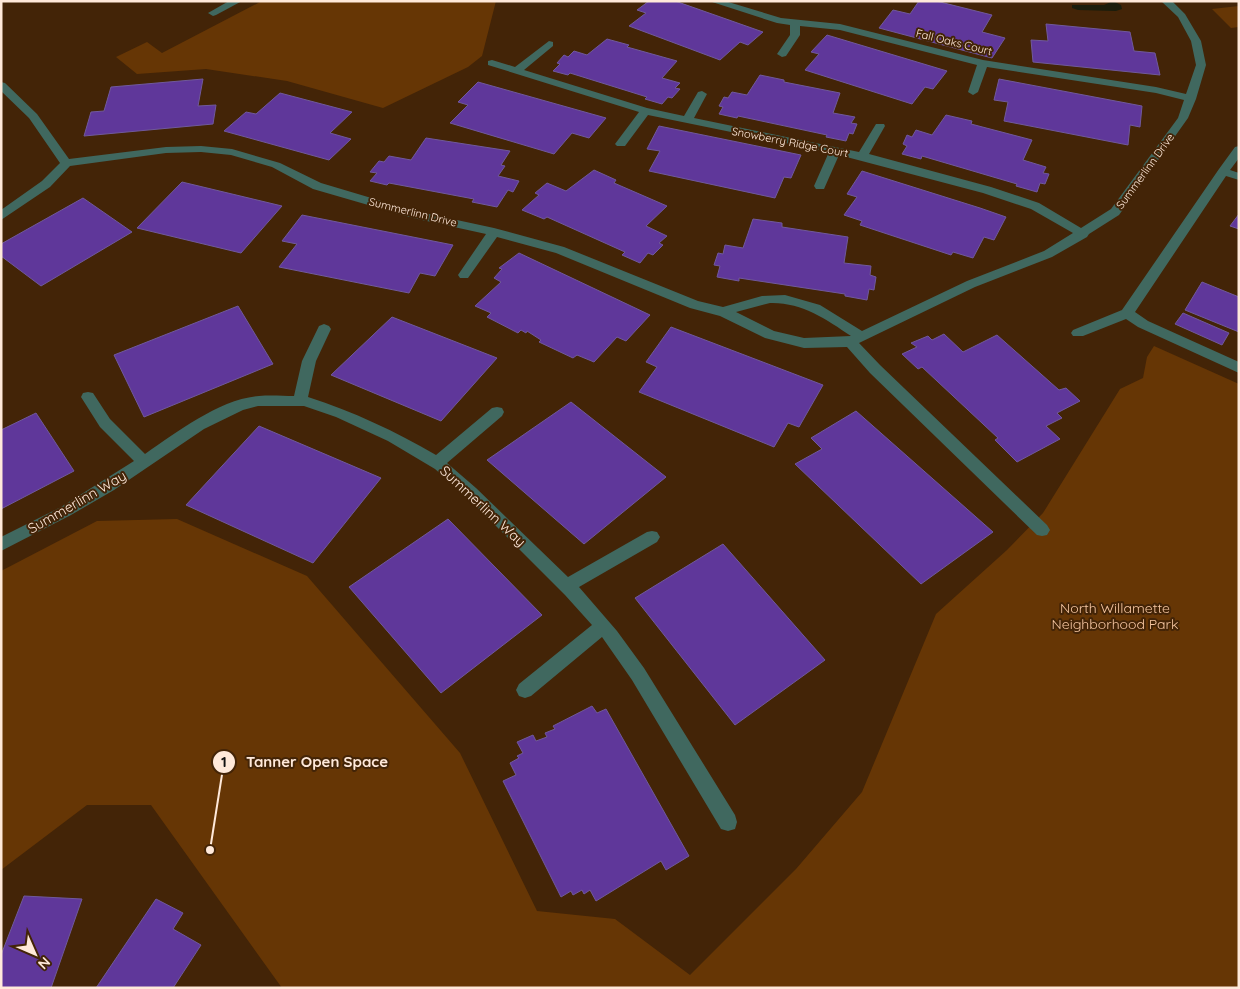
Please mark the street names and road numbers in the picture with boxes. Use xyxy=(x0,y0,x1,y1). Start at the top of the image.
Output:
street label: Fall Oaks Court xyxy=(915,26,994,58)
street label: Snowberry Ridge Court xyxy=(731,124,850,160)
street label: Summerlinn Drive xyxy=(1113,130,1177,212)
street label: Summerlinn Drive xyxy=(368,194,458,230)
street label: Summerlinn Way xyxy=(436,462,530,550)
street label: Summerlinn Way xyxy=(25,467,129,537)

